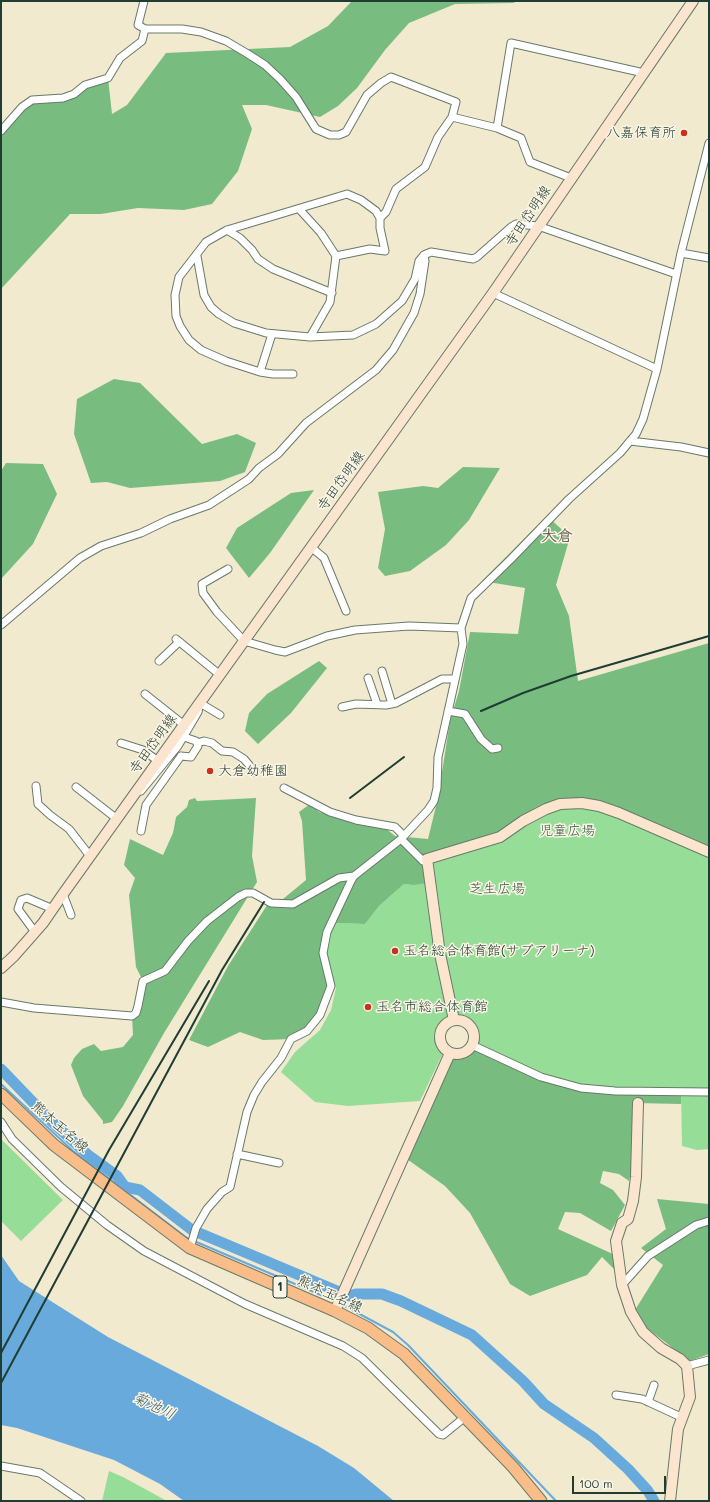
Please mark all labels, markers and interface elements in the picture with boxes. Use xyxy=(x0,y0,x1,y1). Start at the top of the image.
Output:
place label: 八嘉保育所 xyxy=(606,125,676,141)
marker: 八嘉保育所 xyxy=(679,128,689,138)
street label: 寺田岱明線 xyxy=(501,182,555,250)
street label: 寺田岱明線 xyxy=(314,448,368,514)
district label: 大倉 xyxy=(541,526,573,546)
street label: 寺田岱明線 xyxy=(126,711,180,777)
place label: 大倉幼稚園 xyxy=(218,763,288,779)
marker: 大倉幼稚園 xyxy=(205,766,215,776)
park label: 児童広場 xyxy=(539,823,595,839)
park label: 芝生広場 xyxy=(469,881,525,897)
place label: 玉名総合体育館(サブアリーナ) xyxy=(403,943,595,959)
marker: 玉名総合体育館(サブアリーナ) xyxy=(390,946,400,956)
place label: 玉名市総合体育館 xyxy=(376,999,488,1015)
marker: 玉名市総合体育館 xyxy=(363,1002,373,1012)
street label: 熊本玉名線 xyxy=(28,1098,92,1156)
street label: 熊本玉名線 xyxy=(295,1272,365,1316)
road number: 1 xyxy=(273,1276,287,1298)
water label: 菊池川 xyxy=(130,1388,178,1424)
scale bar xyxy=(574,1468,668,1494)
text: 100 m xyxy=(579,1475,613,1491)

